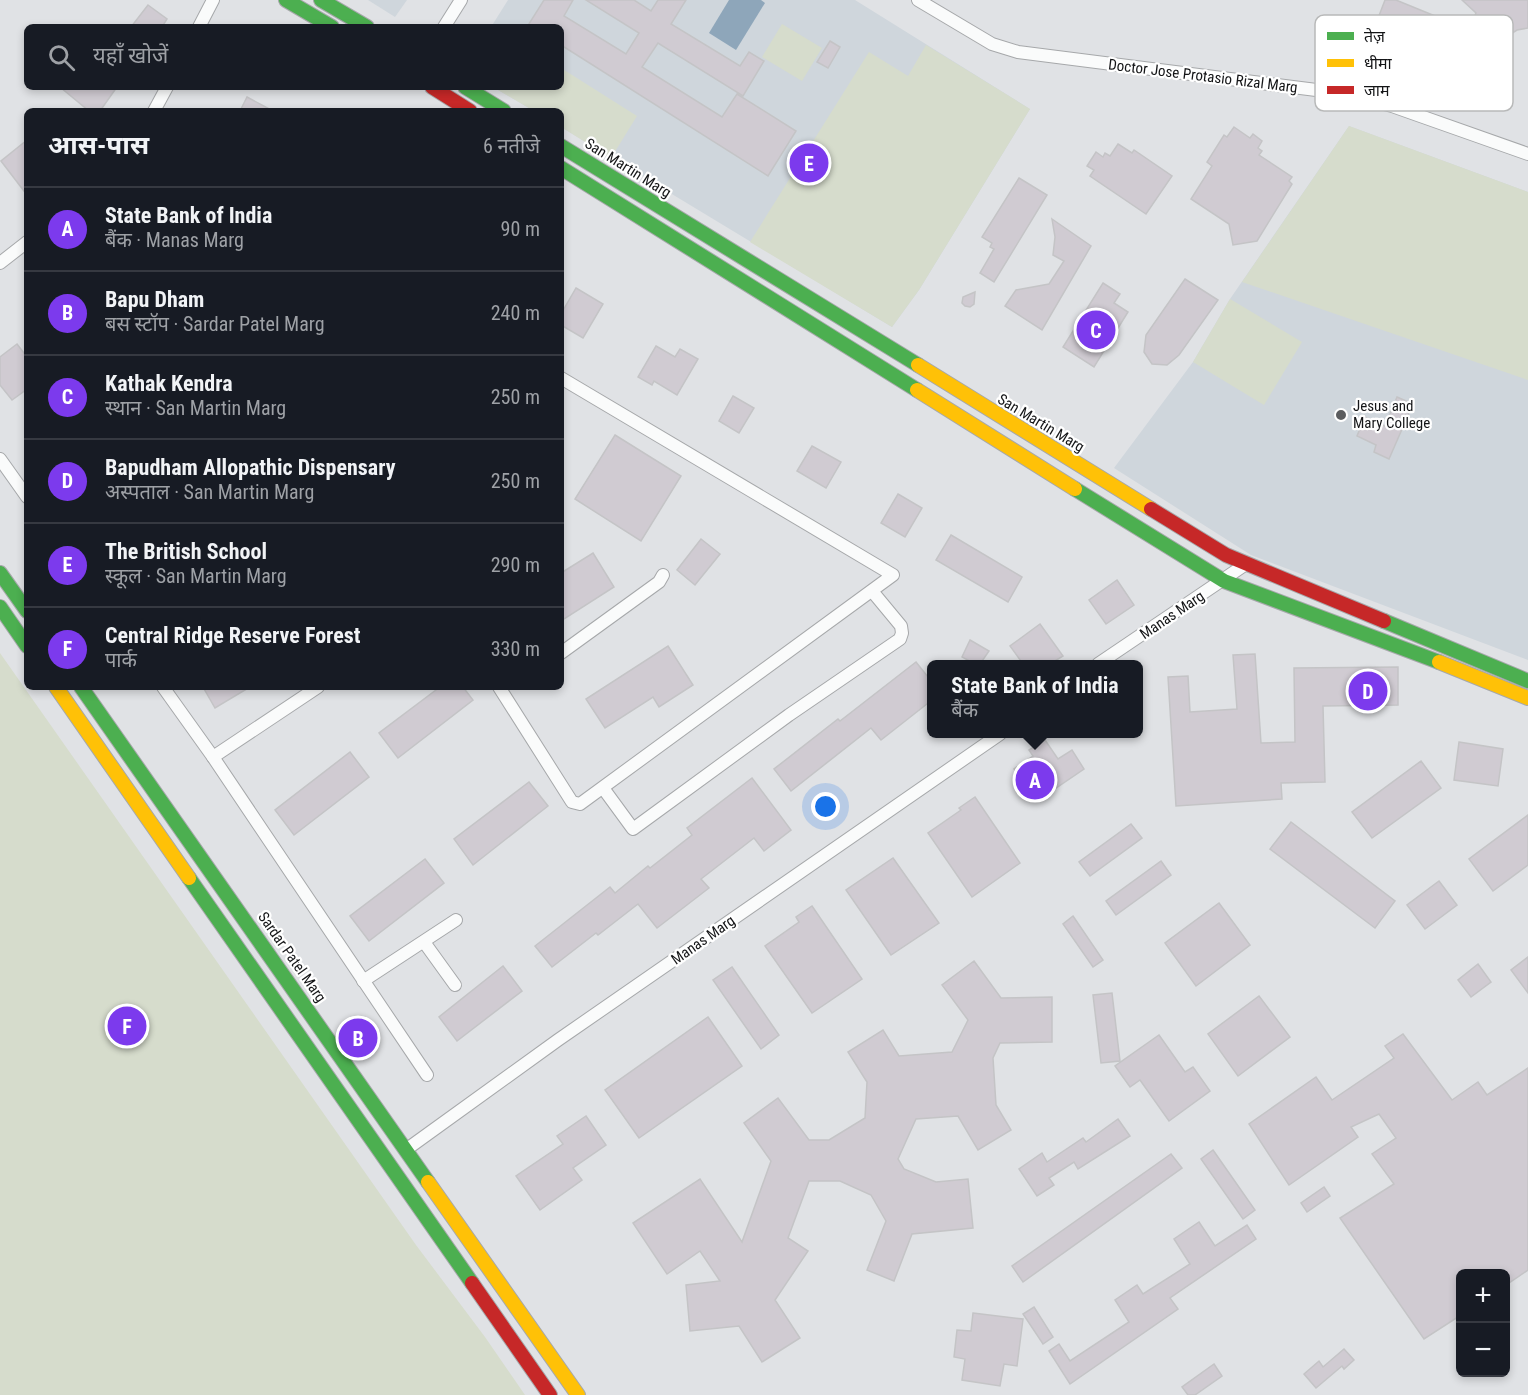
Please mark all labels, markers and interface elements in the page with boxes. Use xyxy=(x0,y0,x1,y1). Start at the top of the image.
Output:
legend xyxy=(1315,15,1513,111)
search box xyxy=(24,24,564,90)
text: तेज़ xyxy=(1364,27,1386,46)
icon: search xyxy=(45,41,78,74)
text: यहाँ खोजें xyxy=(93,43,168,68)
text: धीमा xyxy=(1364,54,1393,73)
street label: Doctor Jose Protasio Rizal Marg xyxy=(1107,55,1299,97)
text: जाम xyxy=(1364,81,1390,100)
text: आस-पास xyxy=(48,130,149,160)
text: 6 नतीजे xyxy=(483,134,540,158)
street label: San Martin Marg xyxy=(582,134,674,202)
pin: E xyxy=(790,140,828,186)
text: State Bank of India xyxy=(105,203,272,228)
text: A xyxy=(62,217,73,241)
text: 90 m xyxy=(501,217,540,241)
text: बैंक · Manas Marg xyxy=(105,228,244,252)
text: Bapu Dham xyxy=(105,287,204,312)
text: B xyxy=(62,301,73,325)
text: 240 m xyxy=(491,301,540,325)
pin: C xyxy=(1076,308,1116,352)
text: बस स्टॉप · Sardar Patel Marg xyxy=(105,312,325,336)
text: Kathak Kendra xyxy=(105,371,233,396)
text: C xyxy=(62,385,73,409)
text: 250 m xyxy=(491,385,540,409)
street label: San Martin Marg xyxy=(994,390,1088,456)
text: स्थान · San Martin Marg xyxy=(105,396,286,420)
place label: Jesus and Mary College xyxy=(1353,397,1430,432)
marker: Jesus and Mary College xyxy=(1334,408,1348,422)
text: Bapudham Allopathic Dispensary xyxy=(105,455,395,480)
text: D xyxy=(62,469,73,493)
text: 250 m xyxy=(491,469,540,493)
text: अस्पताल · San Martin Marg xyxy=(105,480,314,504)
text: The British School xyxy=(105,539,267,564)
text: E xyxy=(63,553,72,577)
text: 290 m xyxy=(491,553,540,577)
text: स्कूल · San Martin Marg xyxy=(105,564,287,588)
street label: Manas Marg xyxy=(1136,587,1208,643)
text: Central Ridge Reserve Forest xyxy=(105,623,360,648)
text: F xyxy=(63,637,72,661)
text: 330 m xyxy=(491,637,540,661)
text: पार्क xyxy=(105,648,137,672)
popup xyxy=(927,660,1143,738)
pin: D xyxy=(1348,668,1388,714)
text: State Bank of India xyxy=(951,673,1119,698)
text: बैंक xyxy=(951,698,978,722)
pin: A xyxy=(1016,758,1054,802)
your location xyxy=(811,792,840,821)
street label: Sardar Patel Marg xyxy=(254,908,330,1006)
street label: Manas Marg xyxy=(668,912,738,968)
pin: F xyxy=(108,1004,146,1048)
pin: B xyxy=(338,1016,378,1060)
map controls xyxy=(1456,1269,1510,1377)
button: + xyxy=(1456,1269,1510,1323)
button: − xyxy=(1456,1323,1510,1377)

